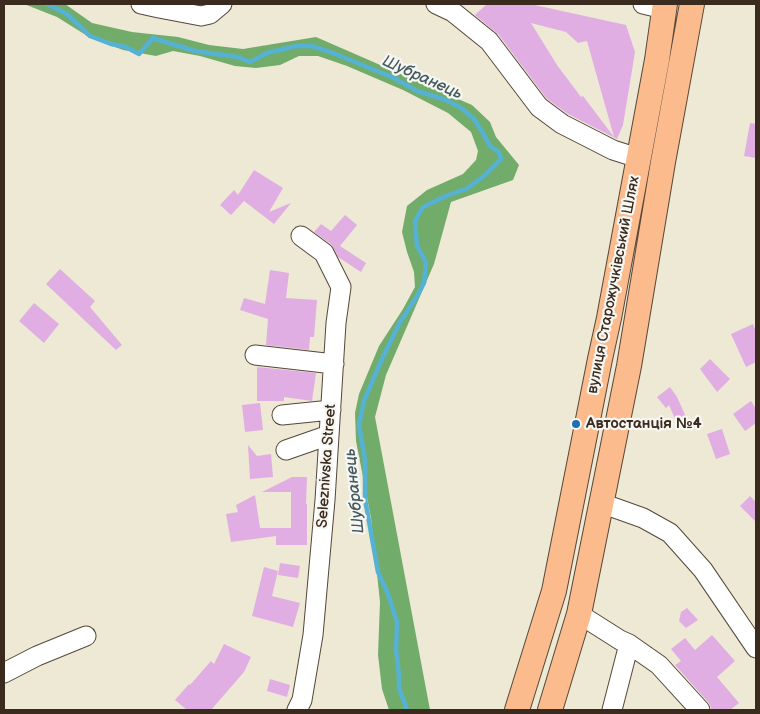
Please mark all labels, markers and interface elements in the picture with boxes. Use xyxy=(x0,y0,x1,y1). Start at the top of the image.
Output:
water label: Шубранець xyxy=(379,52,465,104)
street label: вулиця Старожучківський Шлях xyxy=(584,175,644,395)
street label: Seleznivska Street xyxy=(314,403,340,529)
place label: Автостанція №4 xyxy=(586,415,702,433)
marker: Автостанція №4 xyxy=(570,418,582,430)
water label: Шубранець xyxy=(341,448,369,534)

